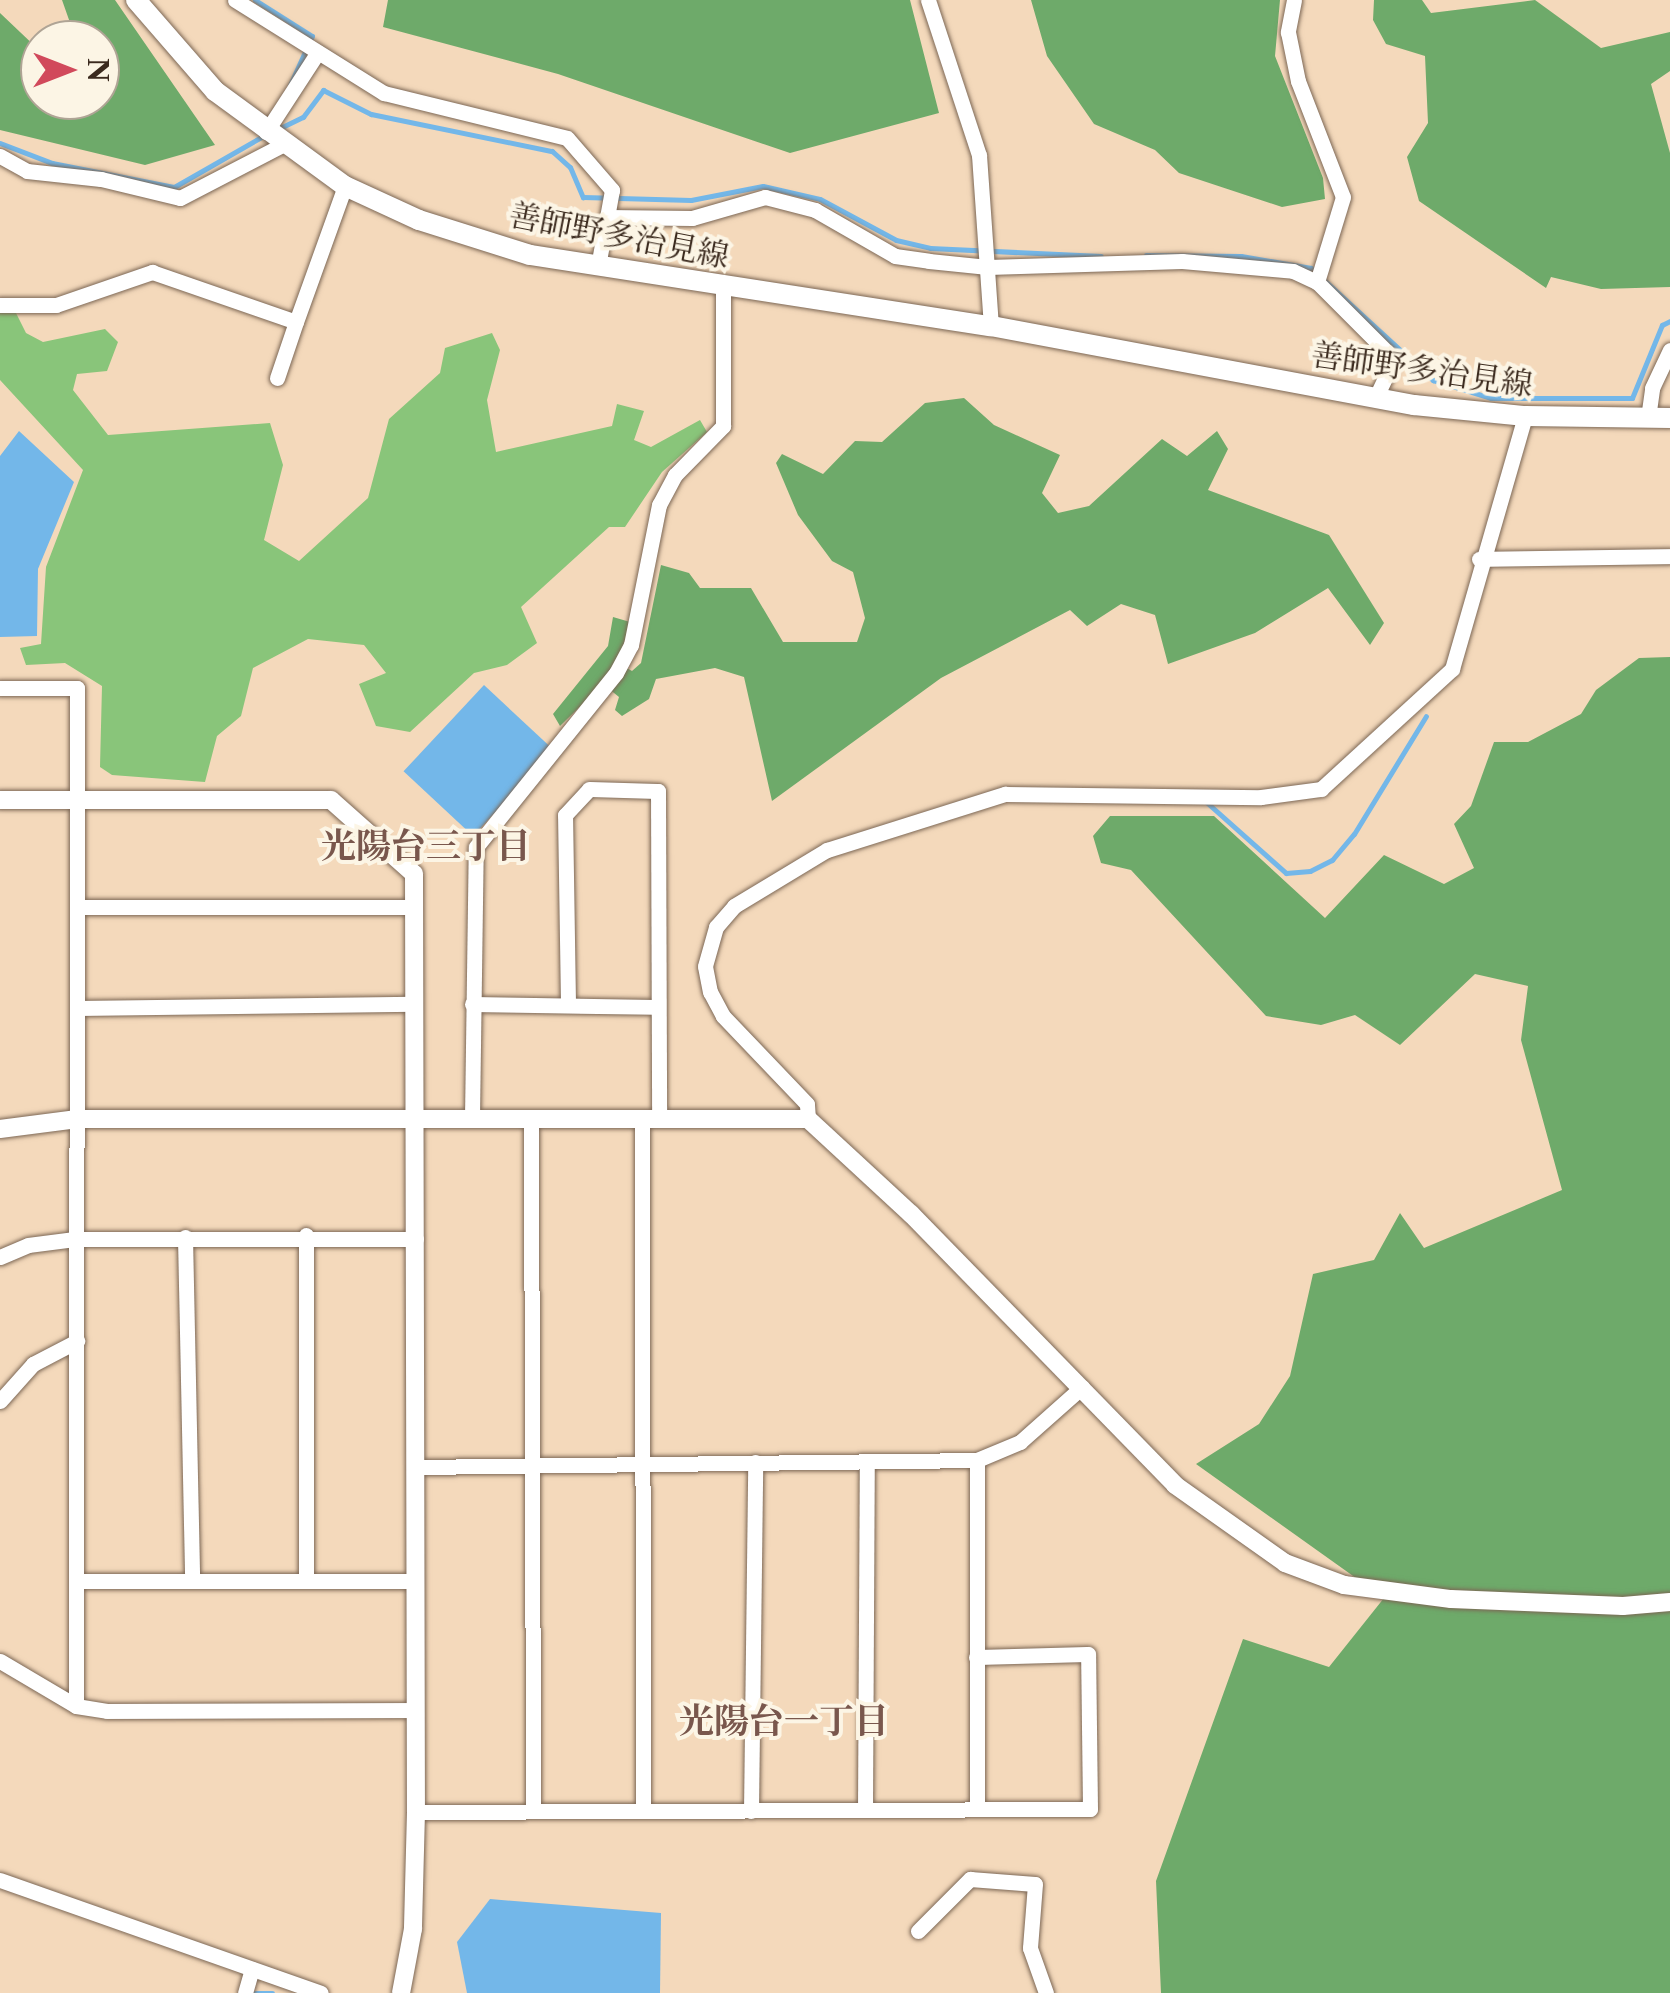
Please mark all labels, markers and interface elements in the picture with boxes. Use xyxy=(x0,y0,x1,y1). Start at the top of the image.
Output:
north arrow xyxy=(20,20,120,120)
text: N xyxy=(81,58,115,82)
street label: 善師野多治見線 xyxy=(505,196,733,276)
street label: 善師野多治見線 xyxy=(1308,335,1536,405)
district label: 光陽台三丁目 xyxy=(321,825,531,867)
district label: 光陽台一丁目 xyxy=(679,1700,889,1742)

